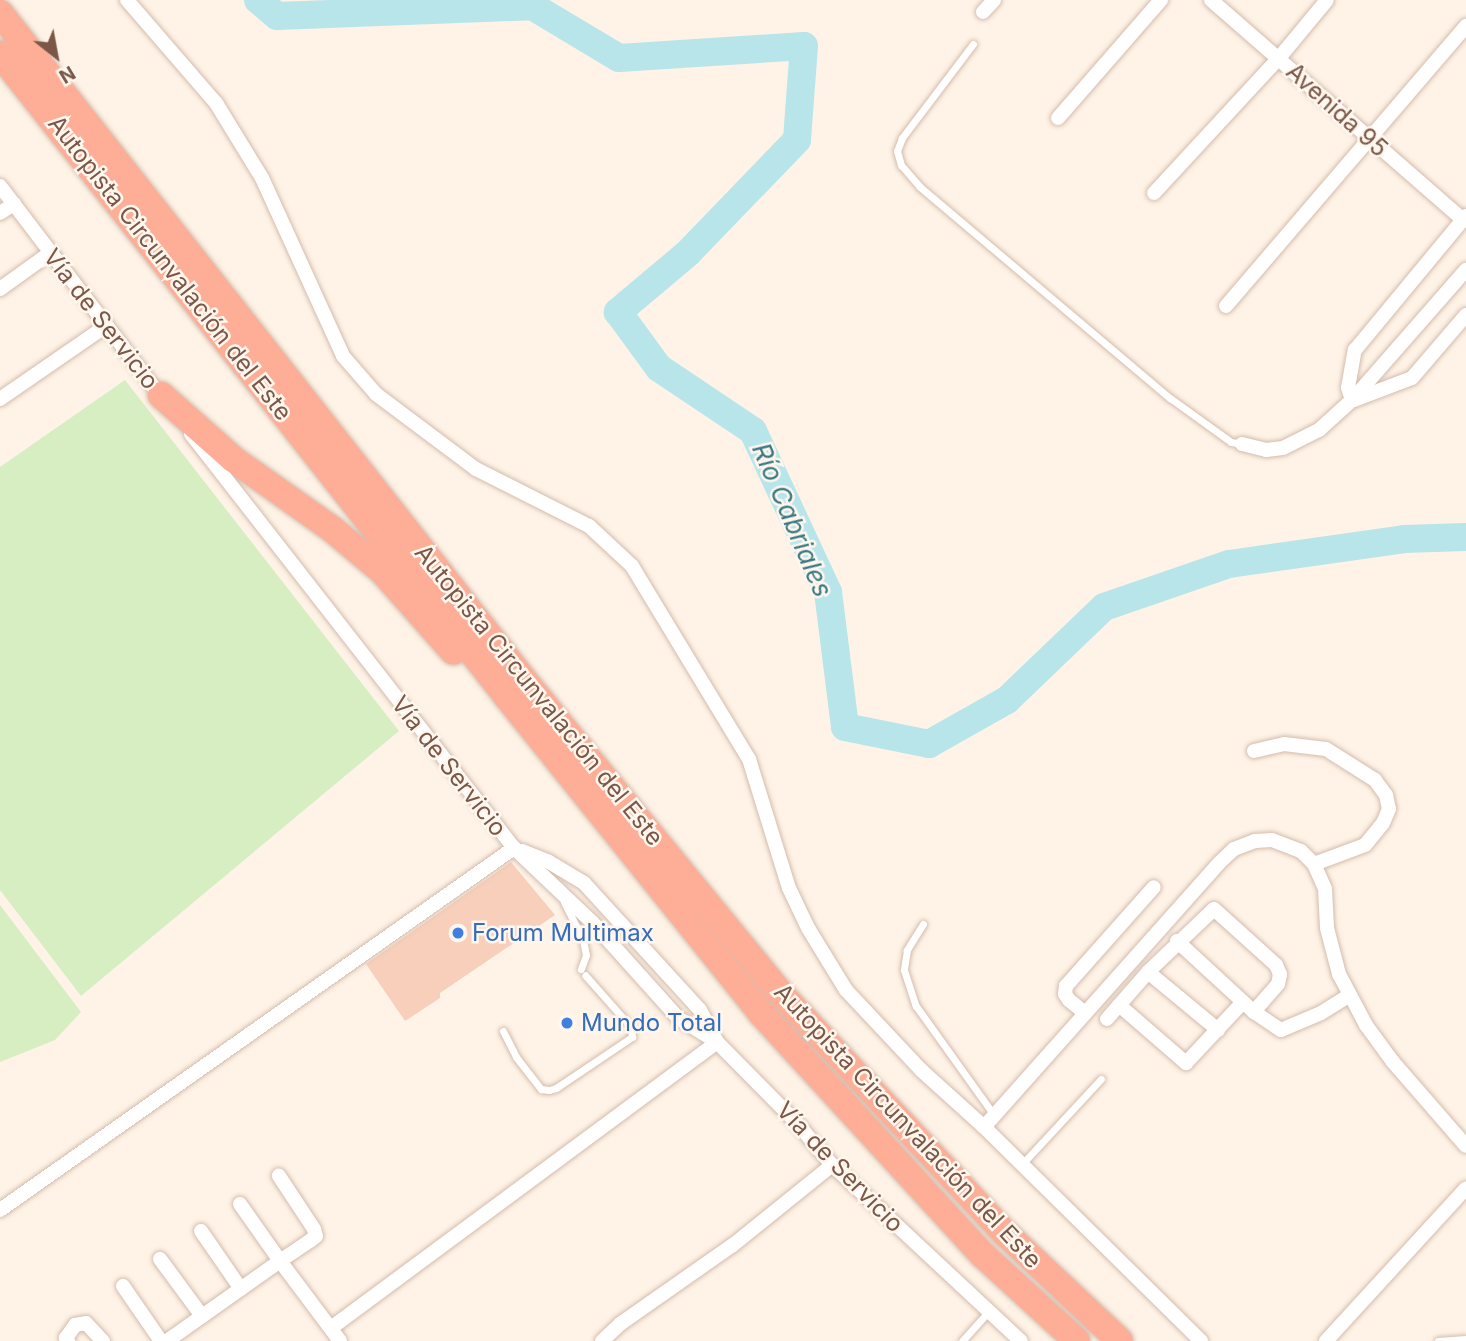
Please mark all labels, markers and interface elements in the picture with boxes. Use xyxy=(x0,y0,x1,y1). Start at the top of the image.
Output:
north arrow xyxy=(21,21,91,91)
street label: Avenida 95 xyxy=(1280,57,1394,163)
text: N xyxy=(55,61,79,88)
street label: Autopista Circunvalación del Este xyxy=(42,110,298,426)
street label: Vía de Servicio xyxy=(37,243,165,395)
water label: Río Cabriales xyxy=(746,438,838,602)
street label: Autopista Circunvalación del Este xyxy=(409,539,669,851)
street label: Vía de Servicio xyxy=(385,690,513,842)
place label: Forum Multimax xyxy=(472,919,654,947)
marker: Forum Multimax xyxy=(450,925,466,941)
street label: Autopista Circunvalación del Este xyxy=(768,978,1048,1274)
place label: Mundo Total xyxy=(581,1009,722,1037)
marker: Mundo Total xyxy=(559,1015,575,1031)
street label: Vía de Servicio xyxy=(771,1096,909,1238)

